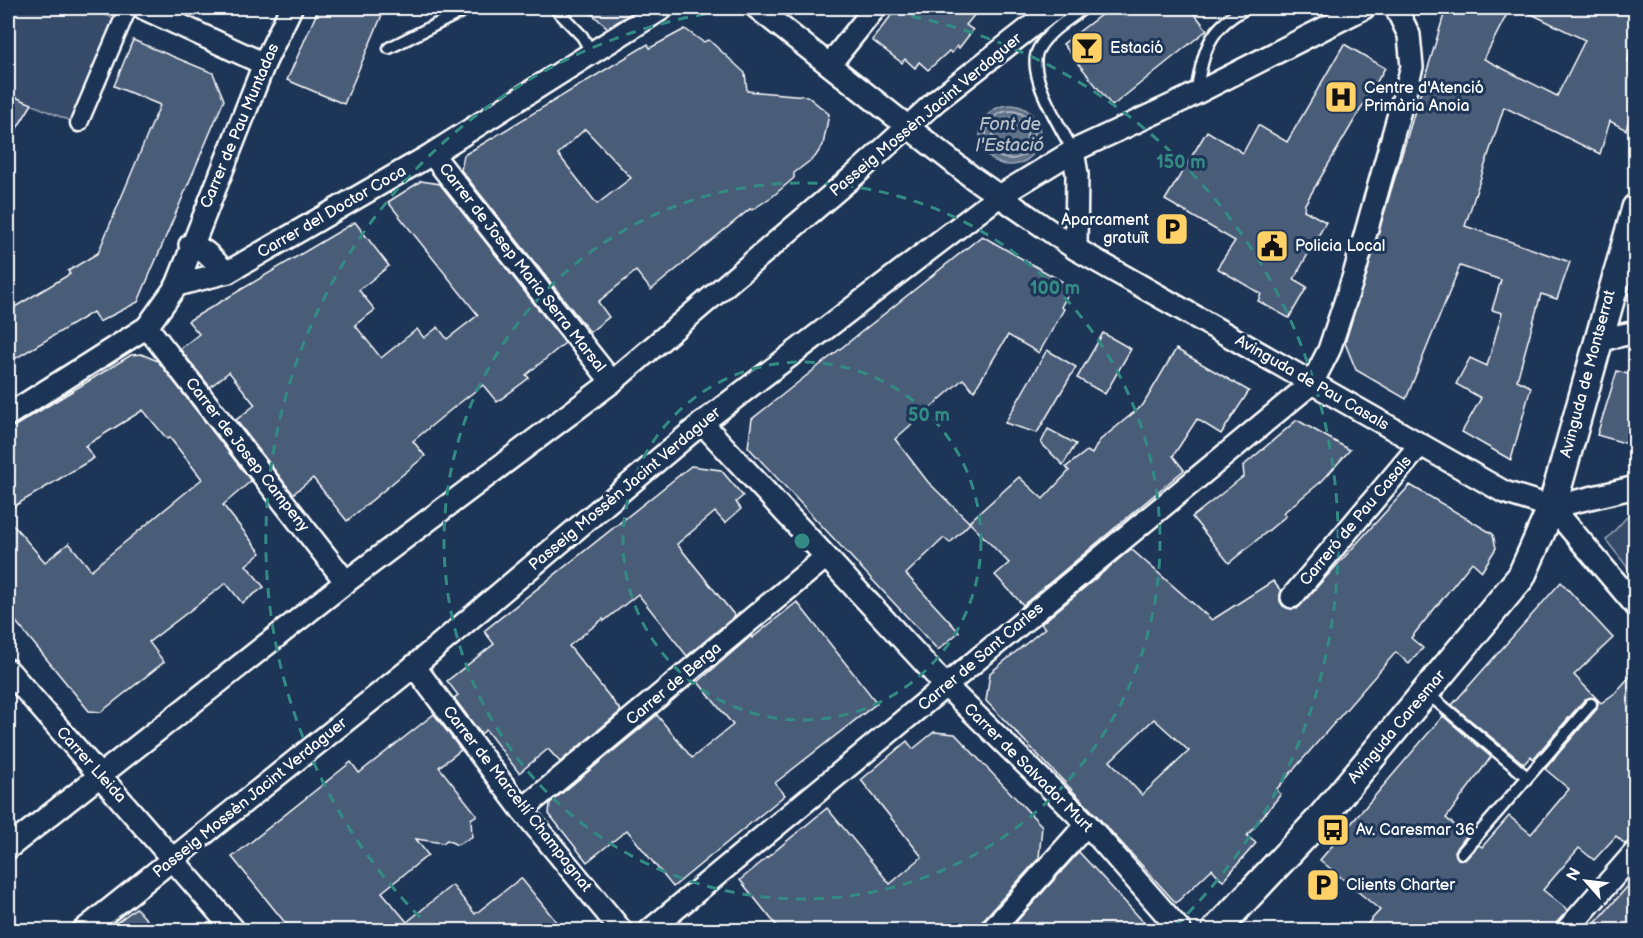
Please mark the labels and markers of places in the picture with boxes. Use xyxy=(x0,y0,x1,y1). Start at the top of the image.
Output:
bar icon: Estació xyxy=(1069,30,1105,66)
place label: Estació xyxy=(1110,39,1163,58)
hospital icon: Centre d'Atenció Primària Anoia xyxy=(1323,79,1359,115)
place label: Centre d'Atenció Primària Anoia xyxy=(1364,79,1484,116)
place label: Aparcament gratuït xyxy=(1061,211,1149,248)
parking icon: Aparcament gratuït xyxy=(1154,211,1190,247)
public building icon: Policia Local xyxy=(1254,228,1290,264)
place label: Policia Local xyxy=(1295,237,1385,256)
centre of rings xyxy=(792,531,812,551)
bus stop icon: Av. Caresmar 36 xyxy=(1315,812,1351,848)
place label: Av. Caresmar 36 xyxy=(1356,821,1475,840)
parking icon: Clients Charter xyxy=(1305,867,1341,903)
place label: Clients Charter xyxy=(1346,876,1455,895)

